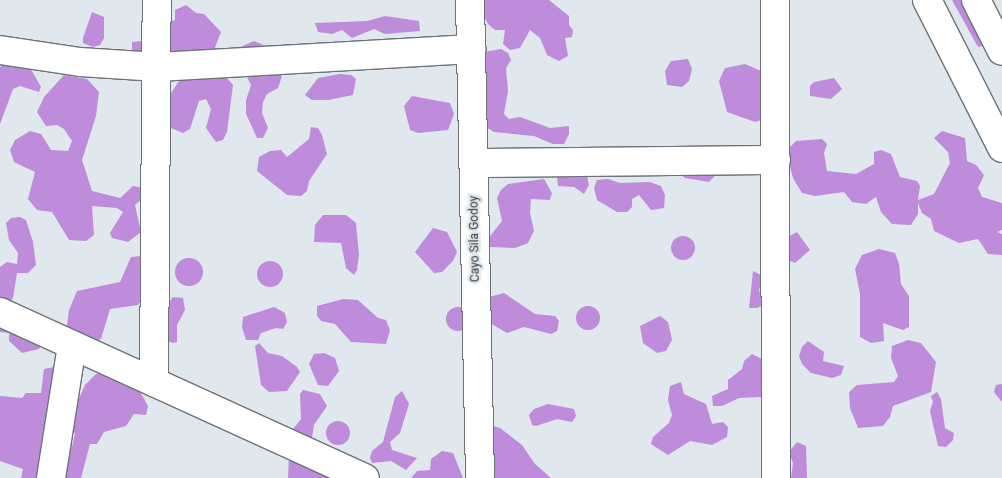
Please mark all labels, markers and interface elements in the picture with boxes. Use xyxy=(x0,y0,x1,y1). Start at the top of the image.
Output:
street label: Cayo Sila Godoy xyxy=(467,196,483,282)

